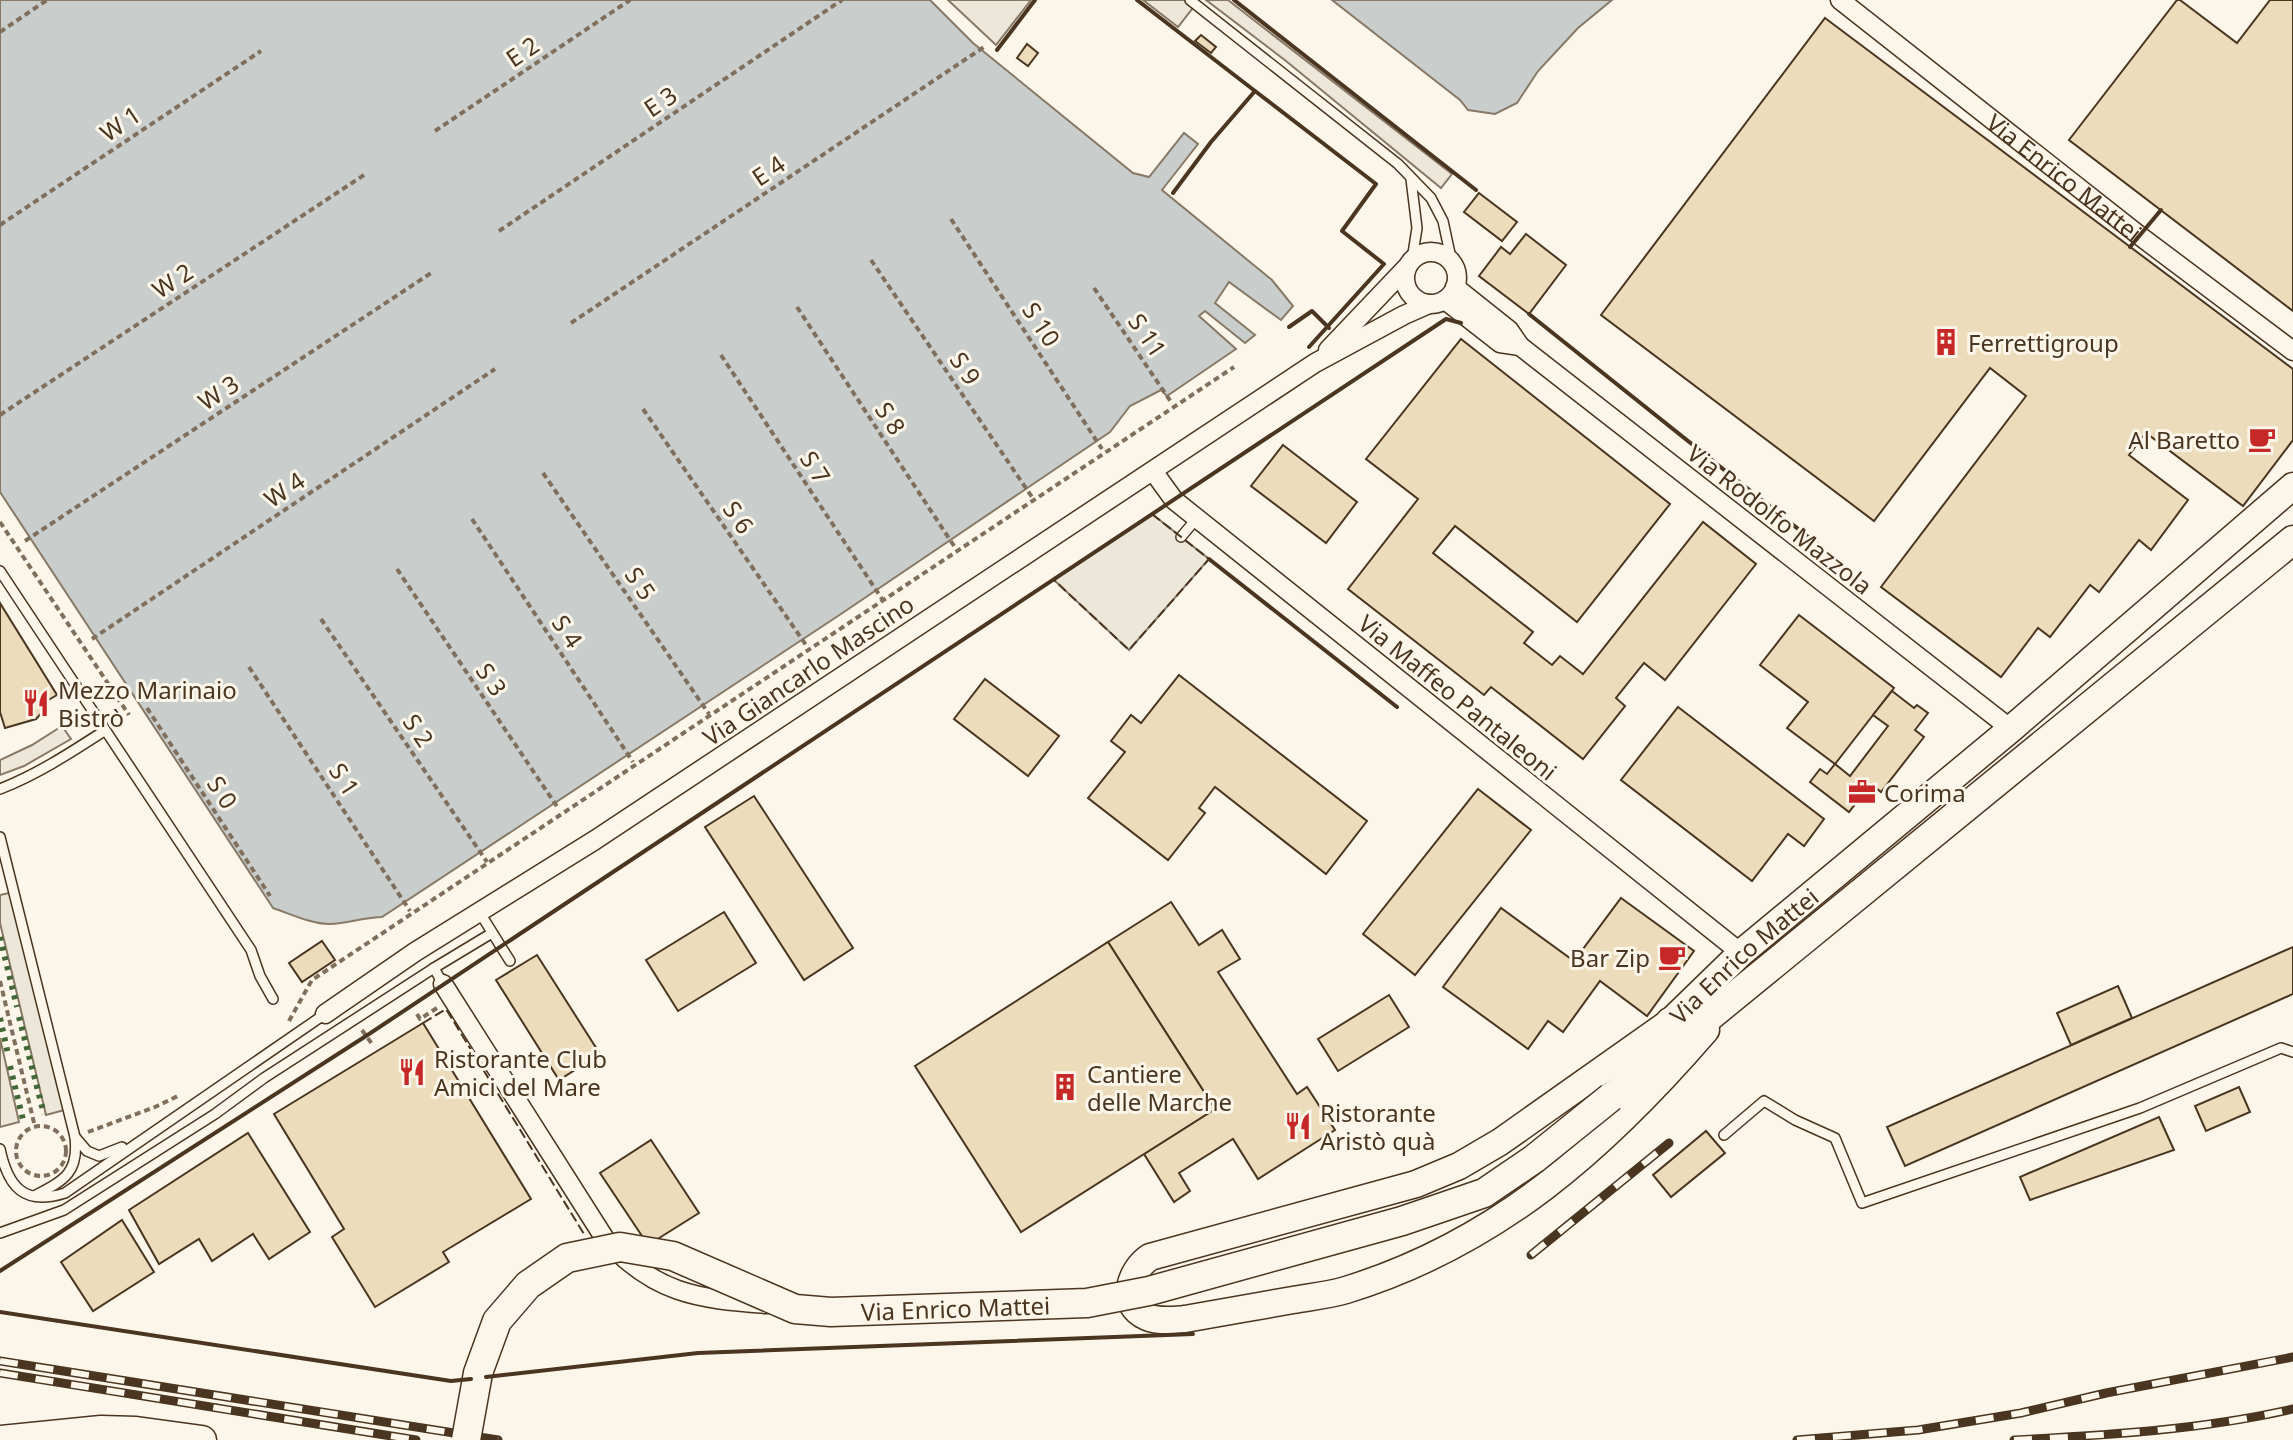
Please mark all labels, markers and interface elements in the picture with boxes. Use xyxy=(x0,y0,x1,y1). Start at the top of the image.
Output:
street label: E 2 xyxy=(499,28,545,74)
street label: E 3 xyxy=(637,78,683,124)
street label: W 1 xyxy=(93,97,147,149)
street label: Via Enrico Mattei xyxy=(1980,105,2149,248)
street label: E 4 xyxy=(745,147,791,193)
street label: W 2 xyxy=(145,255,199,305)
street label: S 10 xyxy=(1015,295,1069,353)
street label: S 11 xyxy=(1121,306,1175,364)
place label: Ferrettigroup xyxy=(1968,326,2119,359)
building icon: Ferrettigroup xyxy=(1931,327,1961,357)
street label: S 9 xyxy=(943,345,989,391)
street label: W 3 xyxy=(191,367,245,417)
street label: S 8 xyxy=(868,395,914,441)
place label: Al Baretto xyxy=(2128,423,2240,456)
cafe icon: Al Baretto xyxy=(2247,424,2277,454)
street label: Via Rodolfo Mazzola xyxy=(1681,436,1879,602)
street label: S 7 xyxy=(793,444,839,490)
street label: W 4 xyxy=(257,463,311,515)
street label: S 6 xyxy=(716,494,762,540)
street label: S 5 xyxy=(618,560,664,606)
street label: Via Giancarlo Mascino xyxy=(696,587,920,753)
street label: Via Maffeo Pantaleoni xyxy=(1352,607,1564,787)
street label: S 4 xyxy=(545,608,591,654)
street label: S 3 xyxy=(469,656,515,702)
place label: Mezzo Marinaio Bistrò xyxy=(58,673,237,734)
restaurant icon: Mezzo Marinaio Bistrò xyxy=(21,688,51,718)
street label: S 2 xyxy=(396,707,442,753)
street label: S 1 xyxy=(322,756,368,802)
street label: S 0 xyxy=(200,769,246,815)
place label: Corima xyxy=(1884,776,1966,809)
office icon: Corima xyxy=(1847,777,1877,807)
street label: Via Enrico Mattei xyxy=(1662,880,1825,1031)
place label: Bar Zip xyxy=(1570,941,1650,974)
cafe icon: Bar Zip xyxy=(1657,942,1687,972)
place label: Ristorante Club Amici del Mare xyxy=(434,1042,607,1103)
restaurant icon: Ristorante Club Amici del Mare xyxy=(397,1057,427,1087)
place label: Cantiere delle Marche xyxy=(1087,1057,1232,1118)
building icon: Cantiere delle Marche xyxy=(1050,1072,1080,1102)
place label: Ristorante Aristò quà xyxy=(1320,1096,1436,1157)
restaurant icon: Ristorante Aristò quà xyxy=(1283,1111,1313,1141)
street label: Via Enrico Mattei xyxy=(860,1288,1051,1327)

